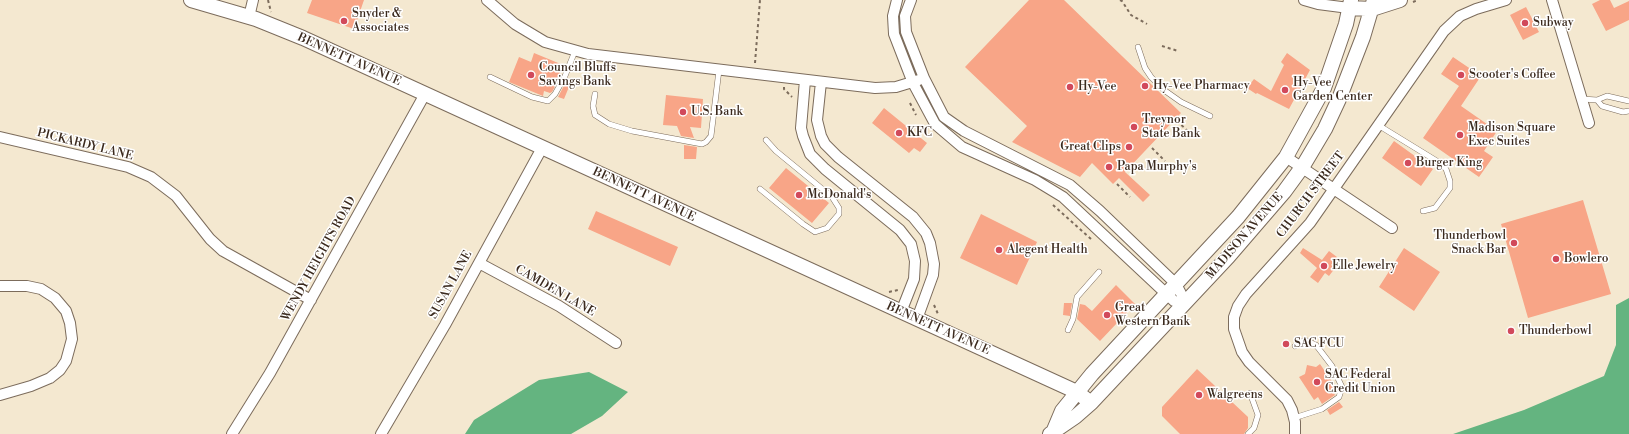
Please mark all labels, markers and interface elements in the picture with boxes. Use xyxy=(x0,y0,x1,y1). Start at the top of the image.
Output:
place label: Snyder & Associates xyxy=(352,7,409,35)
marker: Snyder & Associates xyxy=(339,16,349,26)
place label: Subway xyxy=(1533,16,1574,30)
marker: Subway xyxy=(1520,18,1530,28)
street label: BENNETT AVENUE xyxy=(295,31,403,89)
place label: Council Bluffs Savings Bank xyxy=(539,61,616,89)
place label: Scooter's Coffee xyxy=(1469,68,1556,82)
marker: Council Bluffs Savings Bank xyxy=(526,70,536,80)
marker: Scooter's Coffee xyxy=(1456,70,1466,80)
place label: Hy-Vee Garden Center xyxy=(1293,76,1372,104)
place label: Hy-Vee Pharmacy xyxy=(1153,79,1249,93)
place label: Hy-Vee xyxy=(1078,80,1117,94)
marker: Hy-Vee Pharmacy xyxy=(1140,81,1150,91)
marker: Hy-Vee xyxy=(1065,82,1075,92)
marker: Hy-Vee Garden Center xyxy=(1280,85,1290,95)
place label: U.S. Bank xyxy=(691,105,743,119)
marker: U.S. Bank xyxy=(678,107,688,117)
place label: Treynor State Bank xyxy=(1142,113,1200,141)
place label: Madison Square Exec Suites xyxy=(1468,121,1555,149)
marker: Treynor State Bank xyxy=(1129,122,1139,132)
street label: PICKARDY LANE xyxy=(35,126,135,164)
place label: KFC xyxy=(907,126,932,140)
marker: KFC xyxy=(894,128,904,138)
marker: Madison Square Exec Suites xyxy=(1455,130,1465,140)
place label: Great Clips xyxy=(1060,140,1121,154)
marker: Great Clips xyxy=(1124,142,1134,152)
street label: CHURCH STREET xyxy=(1274,149,1348,241)
place label: Burger King xyxy=(1416,156,1482,170)
marker: Burger King xyxy=(1403,158,1413,168)
place label: Papa Murphy's xyxy=(1117,160,1197,174)
marker: Papa Murphy's xyxy=(1104,162,1114,172)
street label: BENNETT AVENUE xyxy=(590,165,698,225)
place label: McDonald's xyxy=(807,188,871,202)
marker: McDonald's xyxy=(794,190,804,200)
street label: MADISON AVENUE xyxy=(1203,190,1287,282)
street label: WENDY HEIGHTS ROAD xyxy=(279,194,359,324)
place label: Thunderbowl Snack Bar xyxy=(1433,229,1506,257)
marker: Thunderbowl Snack Bar xyxy=(1509,238,1519,248)
place label: Alegent Health xyxy=(1007,243,1088,257)
marker: Alegent Health xyxy=(994,245,1004,255)
street label: SUSAN LANE xyxy=(426,248,476,322)
place label: Bowlero xyxy=(1564,252,1609,266)
marker: Bowlero xyxy=(1551,254,1561,264)
place label: Elle Jewelry xyxy=(1332,259,1396,273)
marker: Elle Jewelry xyxy=(1319,261,1329,271)
street label: CAMDEN LANE xyxy=(512,262,598,320)
street label: BENNETT AVENUE xyxy=(884,300,992,358)
place label: Great Western Bank xyxy=(1115,301,1190,329)
marker: Great Western Bank xyxy=(1102,310,1112,320)
place label: Thunderbowl xyxy=(1519,324,1592,338)
marker: Thunderbowl xyxy=(1506,326,1516,336)
place label: SAC FCU xyxy=(1294,337,1344,351)
marker: SAC FCU xyxy=(1281,339,1291,349)
place label: SAC Federal Credit Union xyxy=(1325,368,1395,396)
marker: SAC Federal Credit Union xyxy=(1312,377,1322,387)
place label: Walgreens xyxy=(1207,388,1263,402)
marker: Walgreens xyxy=(1194,390,1204,400)

